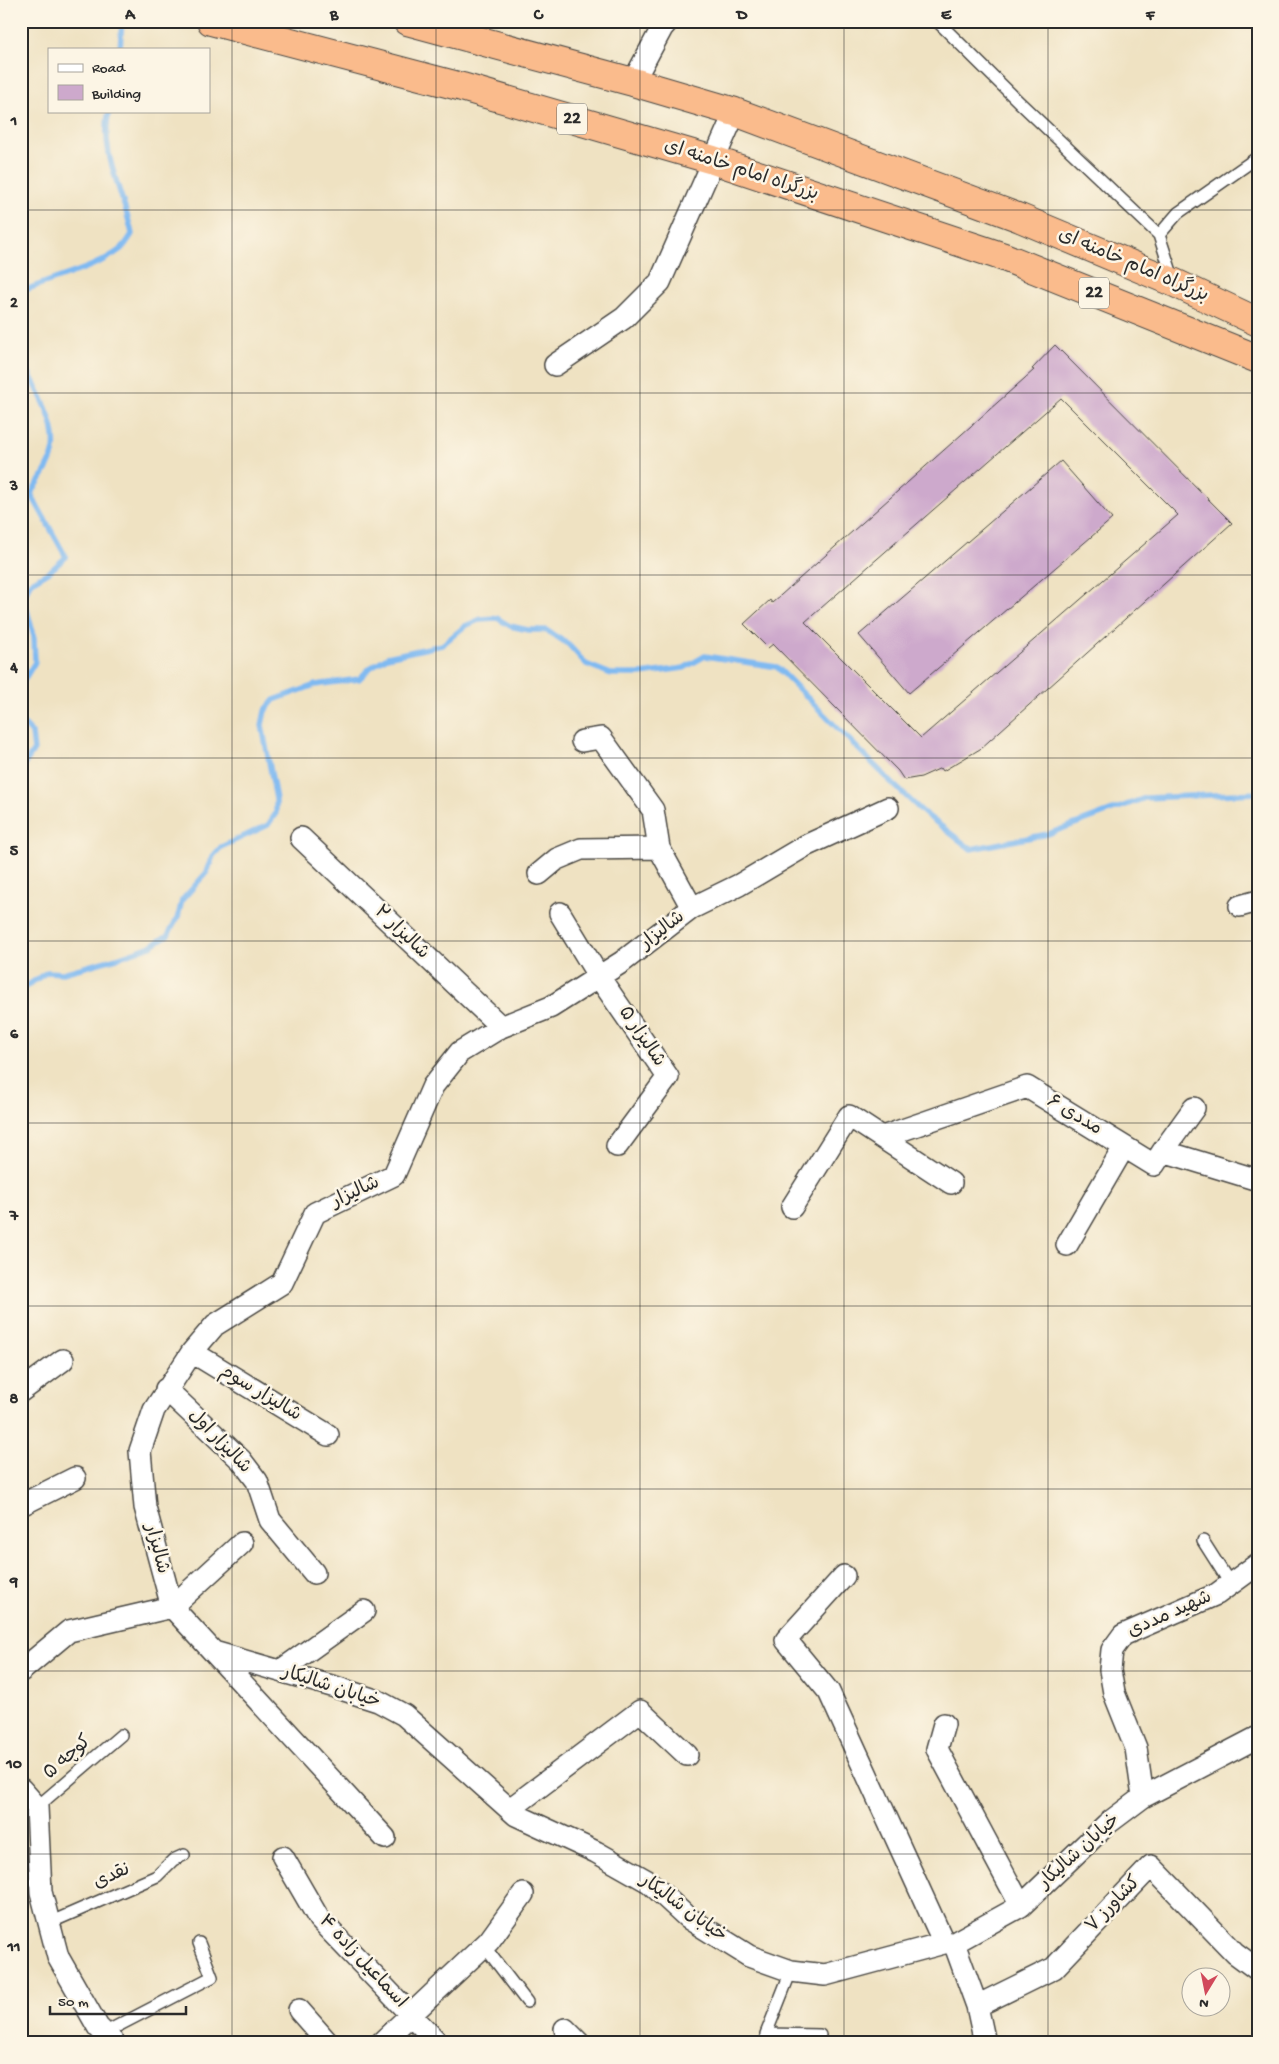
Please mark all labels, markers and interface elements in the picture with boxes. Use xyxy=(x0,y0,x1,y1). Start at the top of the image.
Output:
text: A xyxy=(124,7,136,26)
text: B xyxy=(329,7,339,26)
text: C xyxy=(533,7,544,26)
text: D xyxy=(735,7,748,26)
text: E xyxy=(941,7,952,26)
text: F xyxy=(1145,7,1156,26)
legend xyxy=(48,48,210,112)
text: Road xyxy=(92,60,126,78)
text: Building xyxy=(91,86,141,104)
road number: 22 xyxy=(557,104,587,134)
text: 1 xyxy=(10,113,17,132)
street label: بزرگراه امام خامنه ای xyxy=(661,133,822,207)
street label: بزرگراه امام خامنه ای xyxy=(1054,222,1212,308)
road number: 22 xyxy=(1079,278,1109,308)
text: 2 xyxy=(10,295,18,314)
text: 3 xyxy=(9,478,18,497)
text: 4 xyxy=(9,660,18,679)
text: 5 xyxy=(10,843,19,862)
street label: شالیزار ۲ xyxy=(369,901,433,965)
street label: شالیزار xyxy=(634,906,690,957)
street label: شالیزار ۵ xyxy=(612,1002,670,1072)
text: 6 xyxy=(10,1026,19,1045)
street label: مددی ۶ xyxy=(1042,1091,1106,1141)
street label: شالیزار xyxy=(326,1172,384,1215)
text: 7 xyxy=(9,1208,19,1227)
street label: شالیزار سوم xyxy=(215,1361,305,1427)
text: 8 xyxy=(10,1391,19,1410)
street label: شالیزار اول xyxy=(182,1405,256,1479)
street label: شالیزار xyxy=(138,1520,174,1576)
text: 9 xyxy=(9,1574,18,1593)
street label: شهید مددی xyxy=(1124,1586,1216,1644)
street label: خیابان شالیکار xyxy=(277,1661,383,1715)
street label: کوچه ۵ xyxy=(39,1731,97,1785)
text: 10 xyxy=(5,1756,22,1775)
street label: خیابان شالیکار xyxy=(1033,1809,1126,1896)
street label: نقدی xyxy=(90,1859,134,1895)
street label: خیابان شالیکار xyxy=(633,1869,731,1948)
street label: کشاورز ۷ xyxy=(1081,1872,1147,1938)
street label: اسماعیل زاده ۴ xyxy=(313,1910,411,2014)
text: 11 xyxy=(7,1939,20,1958)
north arrow xyxy=(1182,1966,1232,2016)
scale bar xyxy=(50,1984,186,2016)
text: N xyxy=(1198,1993,1210,2012)
text: 50 m xyxy=(58,1994,89,2012)

